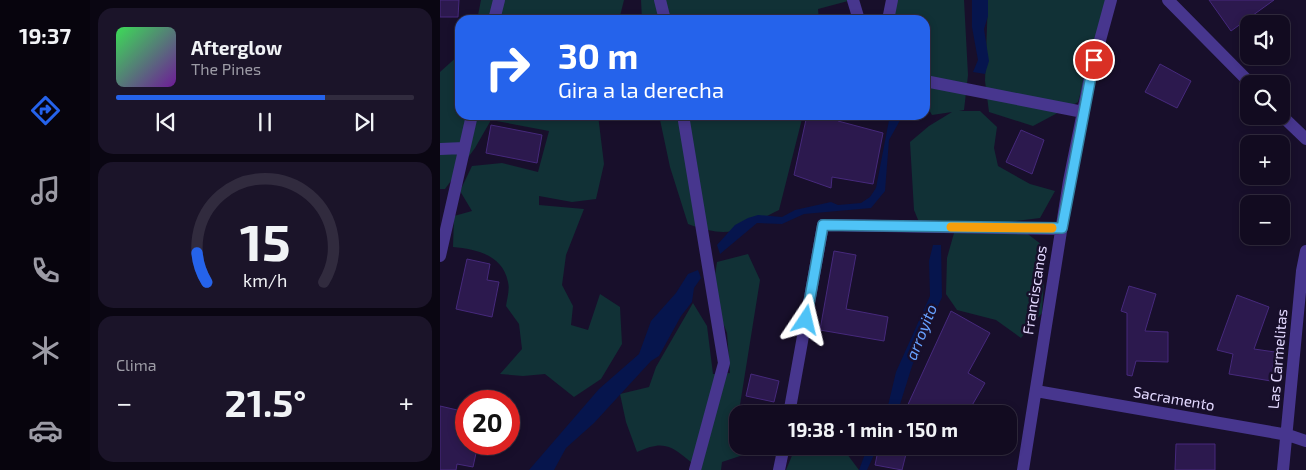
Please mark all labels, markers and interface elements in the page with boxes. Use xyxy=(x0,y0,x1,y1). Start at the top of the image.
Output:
map controls xyxy=(1240,15,1290,245)
button: sound xyxy=(1240,15,1290,65)
text: 19:37 xyxy=(19,22,71,48)
text: 30 m xyxy=(558,34,638,76)
icon: right xyxy=(475,35,540,100)
text: Afterglow xyxy=(191,36,282,59)
pin xyxy=(1073,39,1115,81)
icon: arrive xyxy=(1080,46,1108,74)
text: The Pines xyxy=(191,59,261,78)
button: search xyxy=(1240,75,1290,125)
text: Gira a la derecha xyxy=(558,76,724,102)
icon: directions xyxy=(28,93,63,128)
icon: previous xyxy=(152,108,180,136)
icon: pause xyxy=(251,108,279,136)
icon: next xyxy=(350,108,378,136)
button: + xyxy=(1240,135,1290,185)
icon: music xyxy=(28,173,63,208)
button: − xyxy=(1240,195,1290,245)
text: 15 xyxy=(239,209,291,271)
street label: Franciscanos xyxy=(1018,244,1050,336)
icon: phone xyxy=(28,253,63,288)
text: km/h xyxy=(243,269,287,291)
position arrow xyxy=(779,293,831,345)
water label: arroyito xyxy=(901,301,941,363)
street label: Las Carmelitas xyxy=(1264,308,1290,410)
icon: climate xyxy=(28,333,63,368)
text: Clima xyxy=(116,355,157,374)
text: 21.5° xyxy=(225,379,306,425)
street label: Sacramento xyxy=(1132,382,1216,414)
text: − xyxy=(116,385,132,419)
text: + xyxy=(399,385,414,419)
speed limit sign: 20 xyxy=(455,390,520,455)
icon: car xyxy=(28,413,63,448)
text: 19:38 · 1 min · 150 m xyxy=(788,418,958,441)

